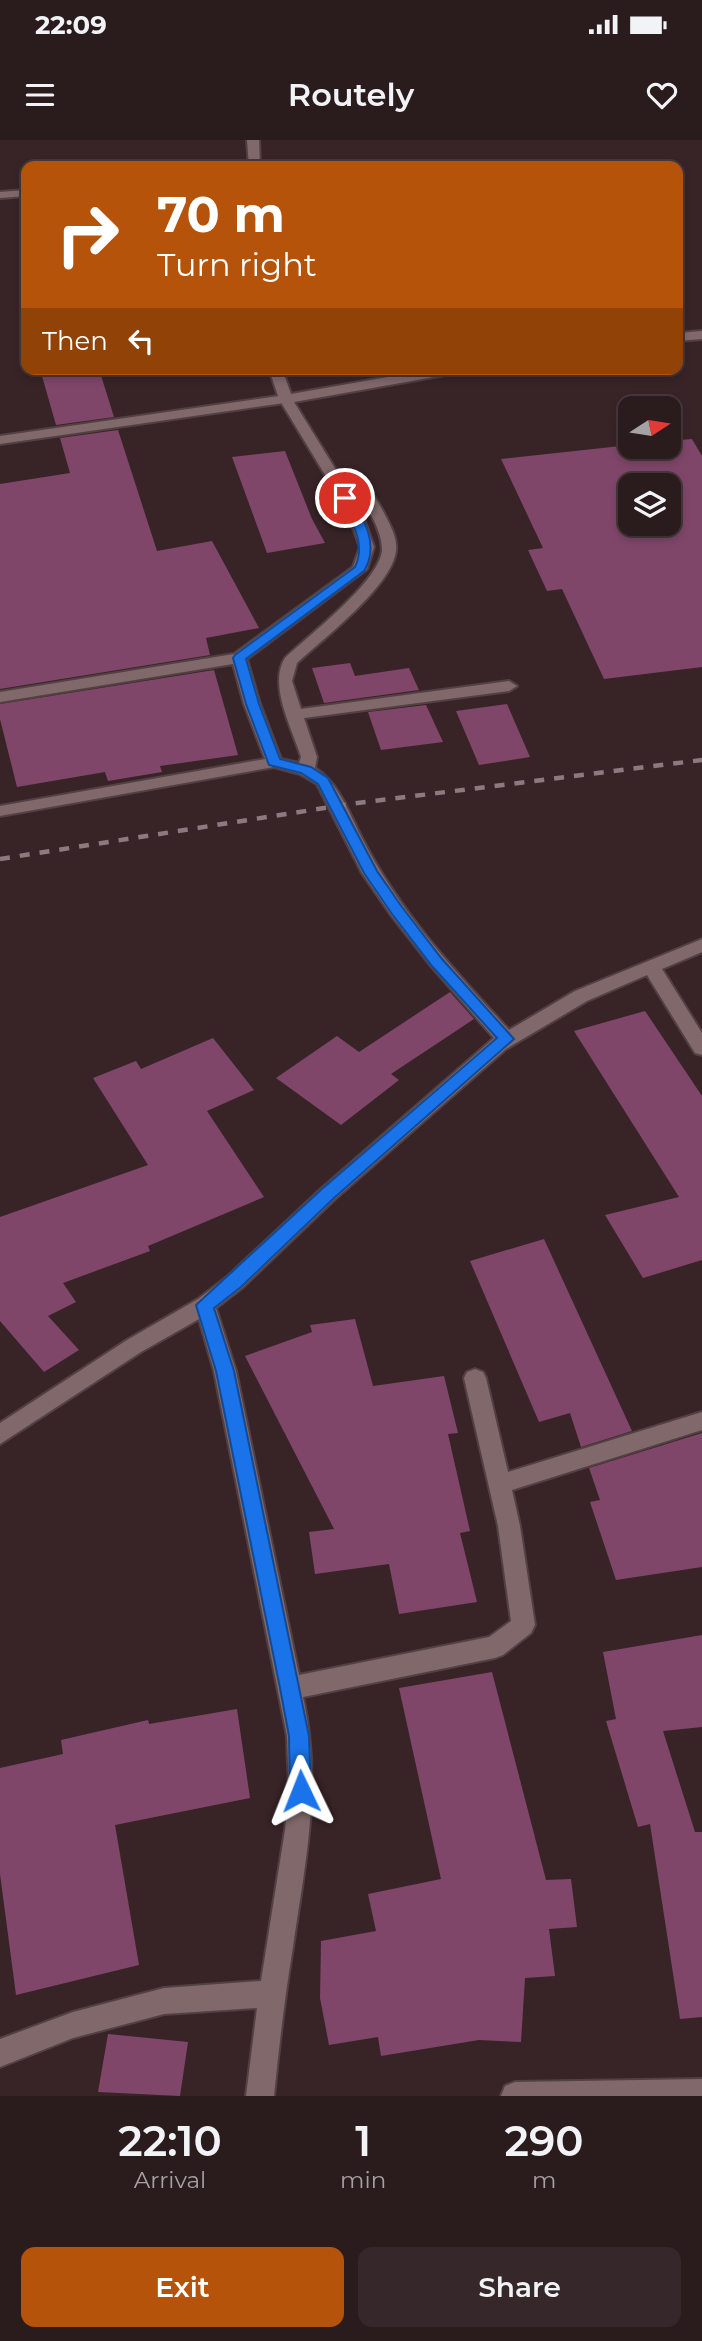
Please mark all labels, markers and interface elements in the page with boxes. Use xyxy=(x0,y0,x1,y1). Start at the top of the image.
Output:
text: 22:09 xyxy=(35,9,107,41)
text: Routely xyxy=(288,75,414,114)
icon: menu xyxy=(21,76,59,114)
icon: heart xyxy=(643,76,681,114)
text: 70 m xyxy=(157,185,285,244)
icon: right xyxy=(42,189,133,280)
text: Turn right xyxy=(157,245,317,284)
icon: left xyxy=(122,322,160,360)
text: Then xyxy=(42,325,108,357)
north arrow xyxy=(618,396,681,458)
map controls xyxy=(618,396,681,536)
pin xyxy=(315,468,375,528)
button: layers xyxy=(618,473,681,536)
icon: arrive xyxy=(326,479,364,517)
position arrow xyxy=(264,1754,338,1828)
text: 22:10 xyxy=(118,2115,222,2167)
text: 1 xyxy=(355,2115,371,2167)
text: 290 xyxy=(505,2115,584,2167)
text: Arrival xyxy=(134,2166,206,2194)
text: min xyxy=(340,2166,386,2194)
text: m xyxy=(532,2166,556,2194)
button: Exit xyxy=(21,2247,344,2327)
button: Share xyxy=(358,2247,681,2327)

